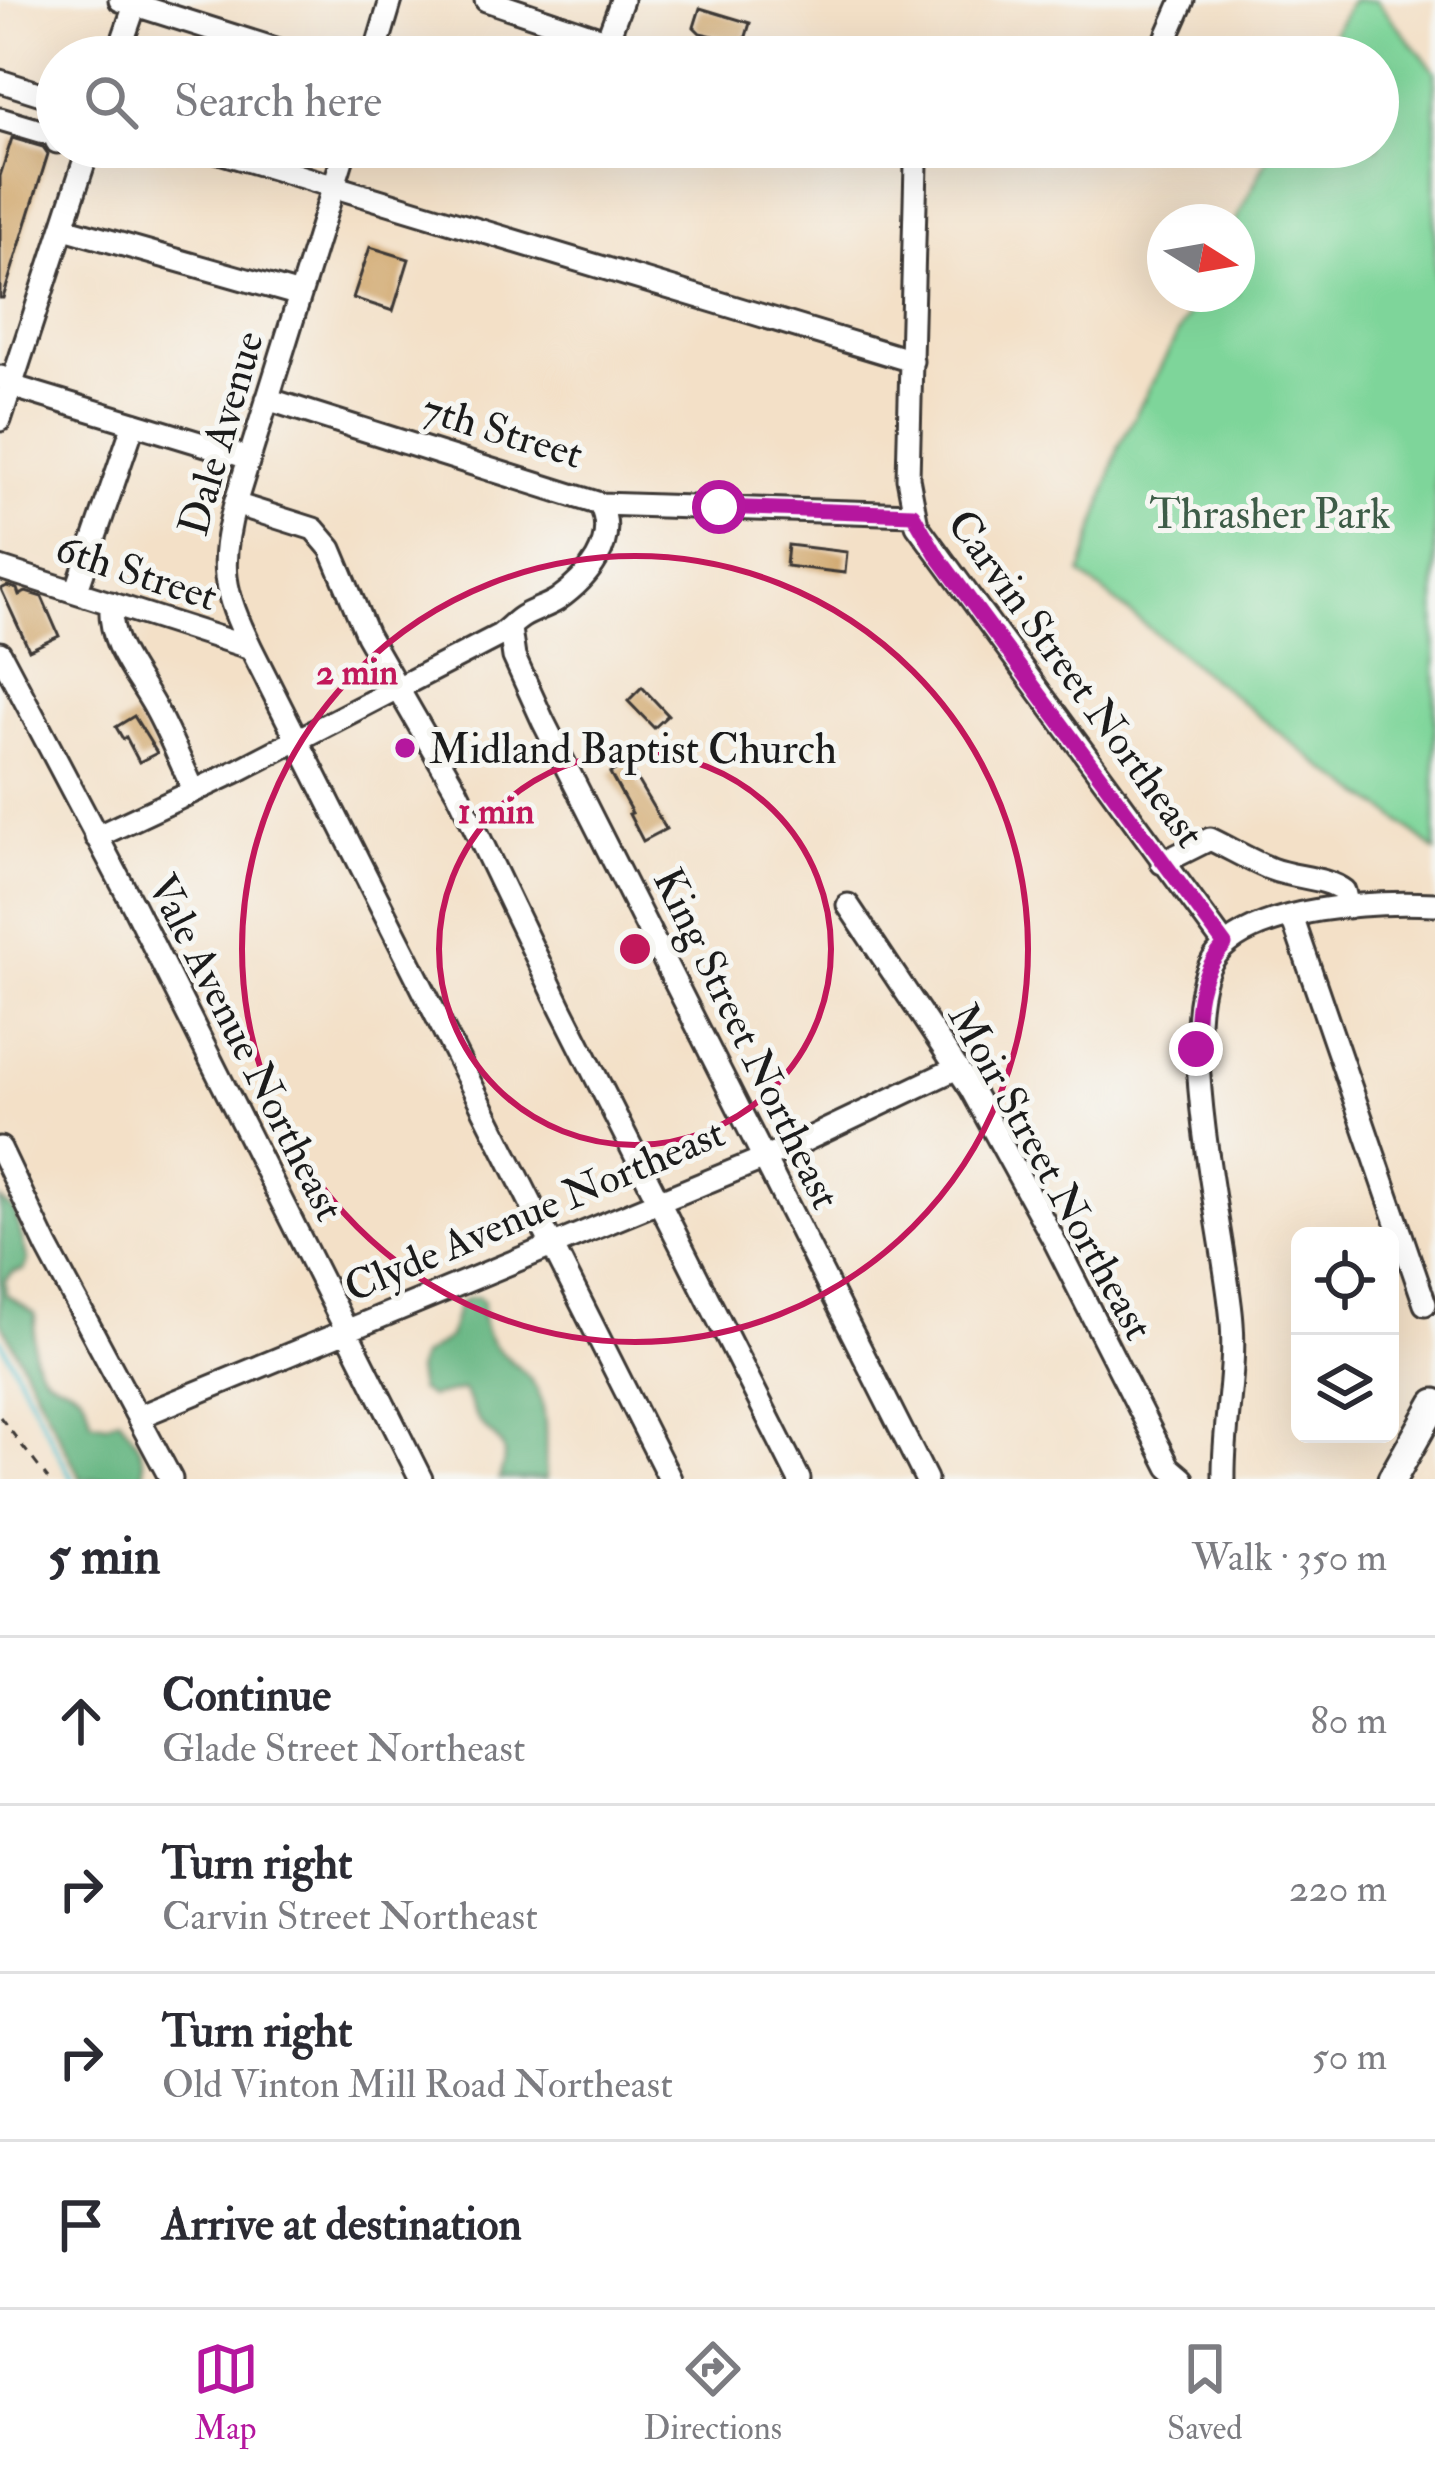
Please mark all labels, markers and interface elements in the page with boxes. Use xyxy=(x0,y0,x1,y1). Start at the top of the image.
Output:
search box xyxy=(36,36,1399,168)
icon: search xyxy=(78,69,144,135)
text: Search here xyxy=(174,74,382,130)
north arrow xyxy=(1147,204,1255,312)
street label: Dale Avenue xyxy=(168,325,276,542)
street label: 7th Street xyxy=(416,383,589,481)
route start xyxy=(692,480,746,534)
park label: Thrasher Park xyxy=(1150,489,1390,541)
street label: Carvin Street Northeast xyxy=(935,500,1215,858)
street label: 6th Street xyxy=(49,522,224,623)
text: 2 min xyxy=(316,650,398,695)
place label: Midland Baptist Church xyxy=(429,724,837,776)
marker: Midland Baptist Church xyxy=(392,735,418,761)
text: 1 min xyxy=(458,789,535,834)
street label: King Street Northeast xyxy=(641,860,851,1218)
street label: Vale Avenue Northeast xyxy=(135,866,355,1230)
centre of rings xyxy=(614,928,656,970)
street label: Moir Street Northeast xyxy=(936,995,1164,1349)
route end xyxy=(1169,1022,1223,1076)
street label: Clyde Avenue Northeast xyxy=(337,1107,733,1314)
map controls xyxy=(1291,1227,1399,1443)
button: locate xyxy=(1291,1227,1399,1335)
button: layers xyxy=(1291,1335,1399,1443)
text: 5 min xyxy=(48,1525,161,1589)
text: Walk · 350 m xyxy=(1192,1533,1387,1582)
text: Continue xyxy=(162,1668,331,1724)
icon: ahead xyxy=(48,1688,114,1754)
text: 80 m xyxy=(1310,1696,1387,1745)
text: Glade Street Northeast xyxy=(162,1724,525,1773)
text: Turn right xyxy=(162,1836,352,1892)
icon: right xyxy=(48,1856,114,1922)
text: 220 m xyxy=(1289,1864,1387,1913)
text: Carvin Street Northeast xyxy=(162,1892,538,1941)
text: Turn right xyxy=(162,2004,352,2060)
icon: right xyxy=(48,2024,114,2090)
text: 50 m xyxy=(1312,2032,1387,2081)
text: Old Vinton Mill Road Northeast xyxy=(162,2060,673,2109)
icon: arrive xyxy=(48,2192,114,2258)
text: Arrive at destination xyxy=(162,2197,522,2253)
tab: Map xyxy=(193,2336,259,2449)
tab: Directions xyxy=(644,2336,782,2449)
tab: Saved xyxy=(1167,2336,1242,2449)

